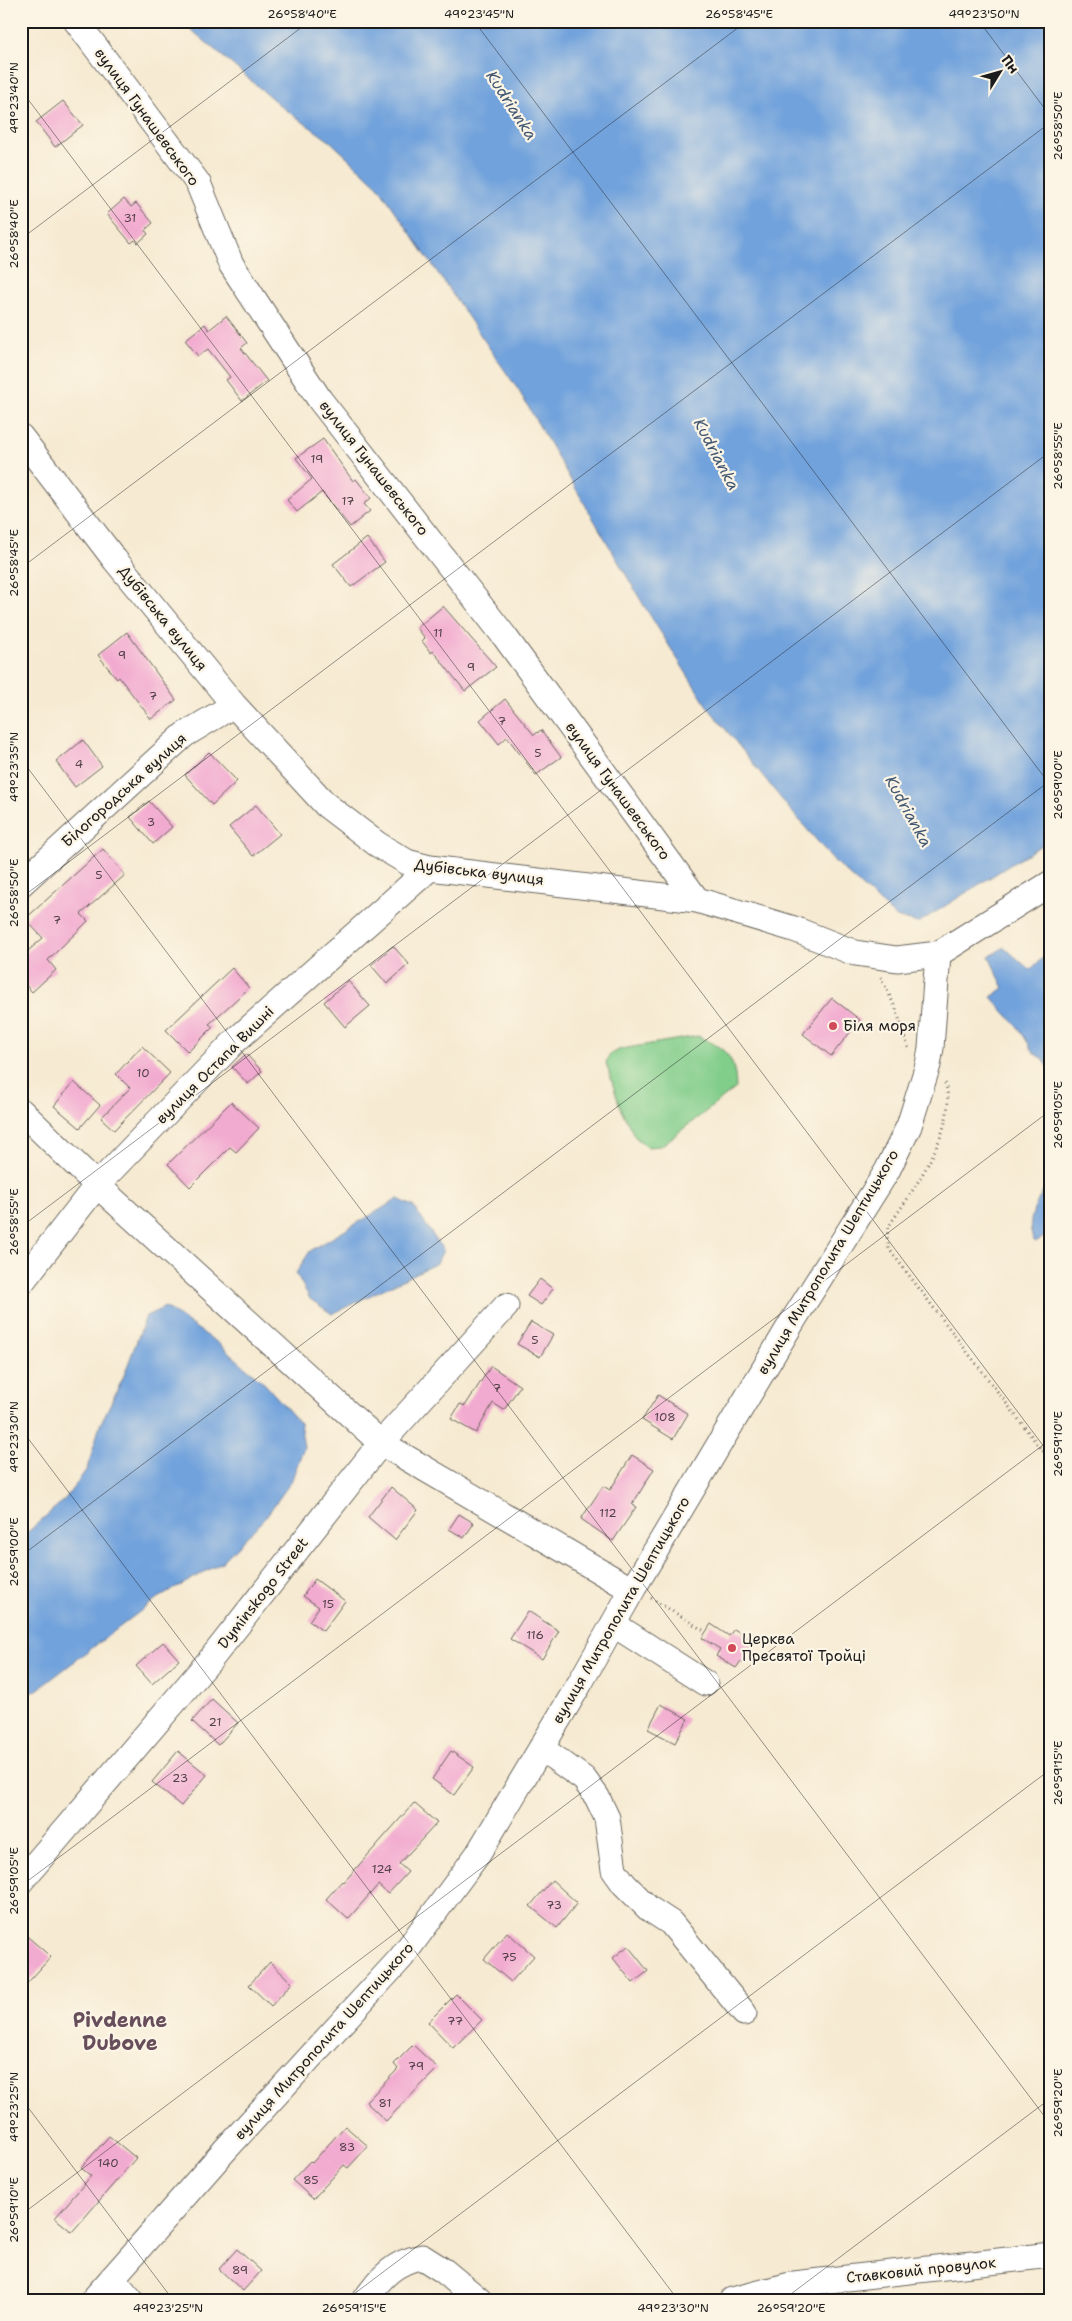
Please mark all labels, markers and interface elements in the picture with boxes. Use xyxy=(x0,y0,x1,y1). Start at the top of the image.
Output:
text: 26°58'40"E xyxy=(267,6,337,22)
text: 49°23'45"N xyxy=(444,6,514,22)
text: 26°58'45"E xyxy=(705,6,773,22)
text: 49°23'50"N xyxy=(948,6,1020,22)
street label: вулиця Гунашевського xyxy=(90,44,204,190)
north arrow xyxy=(974,48,1024,98)
text: Пн xyxy=(998,51,1023,77)
text: 49°23'40"N xyxy=(6,62,22,134)
water label: Kudrianka xyxy=(481,66,542,144)
text: 26°58'50"E xyxy=(1050,92,1066,160)
text: 26°58'40"E xyxy=(6,199,22,269)
house number: 31 xyxy=(124,210,136,226)
street label: вулиця Гунашевського xyxy=(315,396,433,540)
water label: Kudrianka xyxy=(689,414,744,494)
text: 26°58'55"E xyxy=(1050,422,1066,490)
house number: 19 xyxy=(311,451,323,467)
house number: 17 xyxy=(342,493,354,509)
text: 26°58'45"E xyxy=(6,529,22,597)
street label: Дубівська вулиця xyxy=(114,561,212,675)
house number: 11 xyxy=(433,625,443,641)
house number: 9 xyxy=(118,647,126,663)
house number: 9 xyxy=(467,659,475,675)
house number: 7 xyxy=(149,688,157,704)
house number: 7 xyxy=(498,713,506,729)
street label: вулиця Гунашевського xyxy=(561,718,675,864)
street label: Білогородська вулиця xyxy=(57,728,191,852)
text: 49°23'35"N xyxy=(6,732,22,802)
house number: 5 xyxy=(534,745,542,761)
text: 26°59'00"E xyxy=(1050,750,1066,820)
house number: 4 xyxy=(75,756,83,772)
water label: Kudrianka xyxy=(880,772,937,851)
house number: 3 xyxy=(147,814,155,830)
street label: Дубівська вулиця xyxy=(413,854,545,890)
text: 26°58'50"E xyxy=(6,859,22,927)
house number: 5 xyxy=(95,867,103,883)
house number: 7 xyxy=(53,912,61,928)
street label: вулиця Остапа Вишні xyxy=(152,1002,278,1128)
place label: Біля моря xyxy=(843,1016,916,1036)
marker: Біля моря xyxy=(827,1020,839,1032)
house number: 10 xyxy=(136,1065,150,1081)
text: 26°59'05"E xyxy=(1050,1081,1066,1149)
street label: вулиця Митрополита Шептицького xyxy=(753,1146,903,1378)
text: 26°58'55"E xyxy=(6,1188,22,1256)
house number: 5 xyxy=(531,1332,539,1348)
house number: 7 xyxy=(493,1380,501,1396)
text: 49°23'30"N xyxy=(6,1401,22,1473)
house number: 108 xyxy=(654,1409,676,1425)
text: 26°59'10"E xyxy=(1050,1411,1066,1477)
street label: вулиця Митрополита Шептицького xyxy=(548,1493,694,1727)
house number: 112 xyxy=(599,1505,617,1521)
text: 26°59'00"E xyxy=(6,1517,22,1587)
street label: Dyminskogo Street xyxy=(213,1533,313,1653)
house number: 15 xyxy=(322,1596,334,1612)
house number: 116 xyxy=(526,1627,544,1643)
place label: Церква Пресвятої Тройці xyxy=(742,1629,866,1666)
marker: Церква Пресвятої Тройці xyxy=(726,1642,738,1654)
house number: 21 xyxy=(209,1714,221,1730)
text: 26°59'15"E xyxy=(1050,1740,1066,1806)
house number: 23 xyxy=(172,1770,188,1786)
text: 26°59'05"E xyxy=(6,1847,22,1915)
house number: 124 xyxy=(372,1861,392,1877)
house number: 73 xyxy=(546,1897,562,1913)
street label: вулиця Митрополита Шептицького xyxy=(230,1938,418,2144)
house number: 75 xyxy=(501,1949,517,1965)
district label: Pivdenne Dubove xyxy=(73,2007,167,2056)
house number: 77 xyxy=(447,2013,463,2029)
house number: 79 xyxy=(408,2058,424,2074)
text: 26°59'20"E xyxy=(1050,2068,1066,2138)
text: 49°23'25"N xyxy=(6,2072,22,2142)
house number: 81 xyxy=(379,2095,391,2111)
house number: 83 xyxy=(339,2139,355,2155)
house number: 140 xyxy=(97,2155,119,2171)
house number: 85 xyxy=(303,2172,319,2188)
text: 26°59'10"E xyxy=(6,2177,22,2243)
street label: Ставковий провулок xyxy=(845,2252,997,2288)
house number: 89 xyxy=(232,2262,248,2278)
text: 49°23'25"N xyxy=(133,2300,203,2316)
text: 26°59'15"E xyxy=(321,2300,387,2316)
text: 49°23'30"N xyxy=(637,2300,709,2316)
text: 26°59'20"E xyxy=(756,2300,826,2316)

